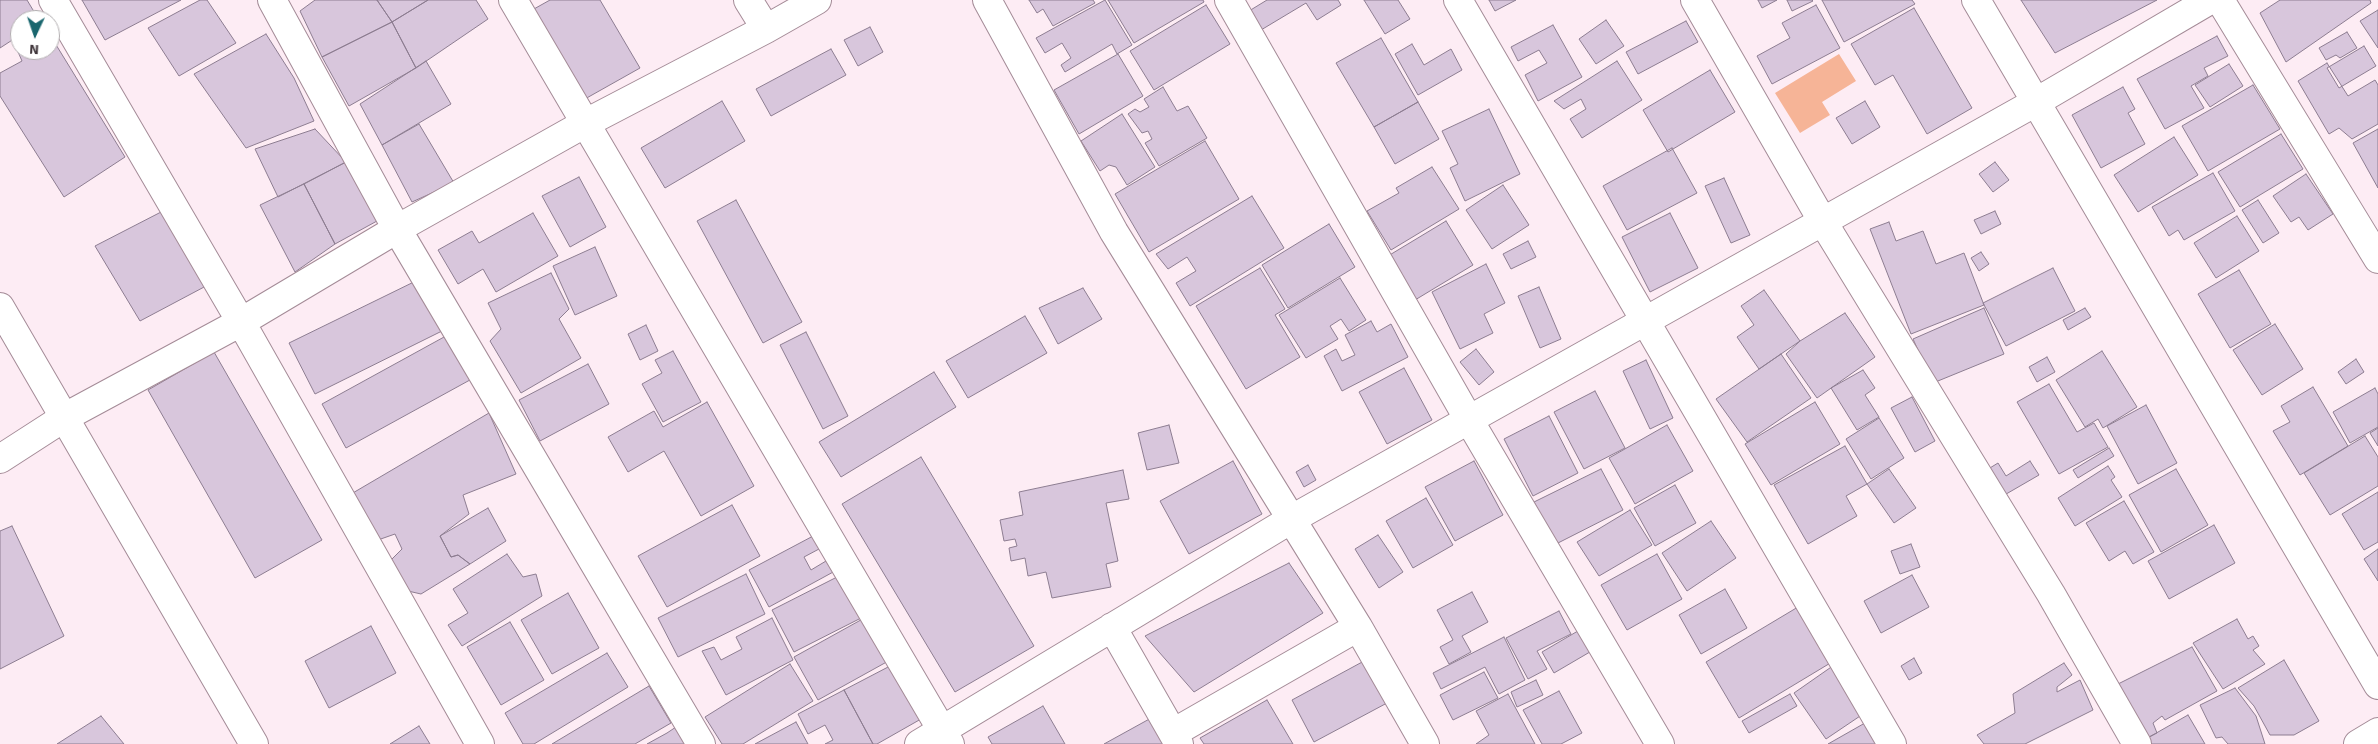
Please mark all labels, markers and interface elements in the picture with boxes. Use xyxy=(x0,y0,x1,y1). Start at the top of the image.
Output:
north arrow xyxy=(10,10,60,60)
text: N xyxy=(29,41,40,58)

